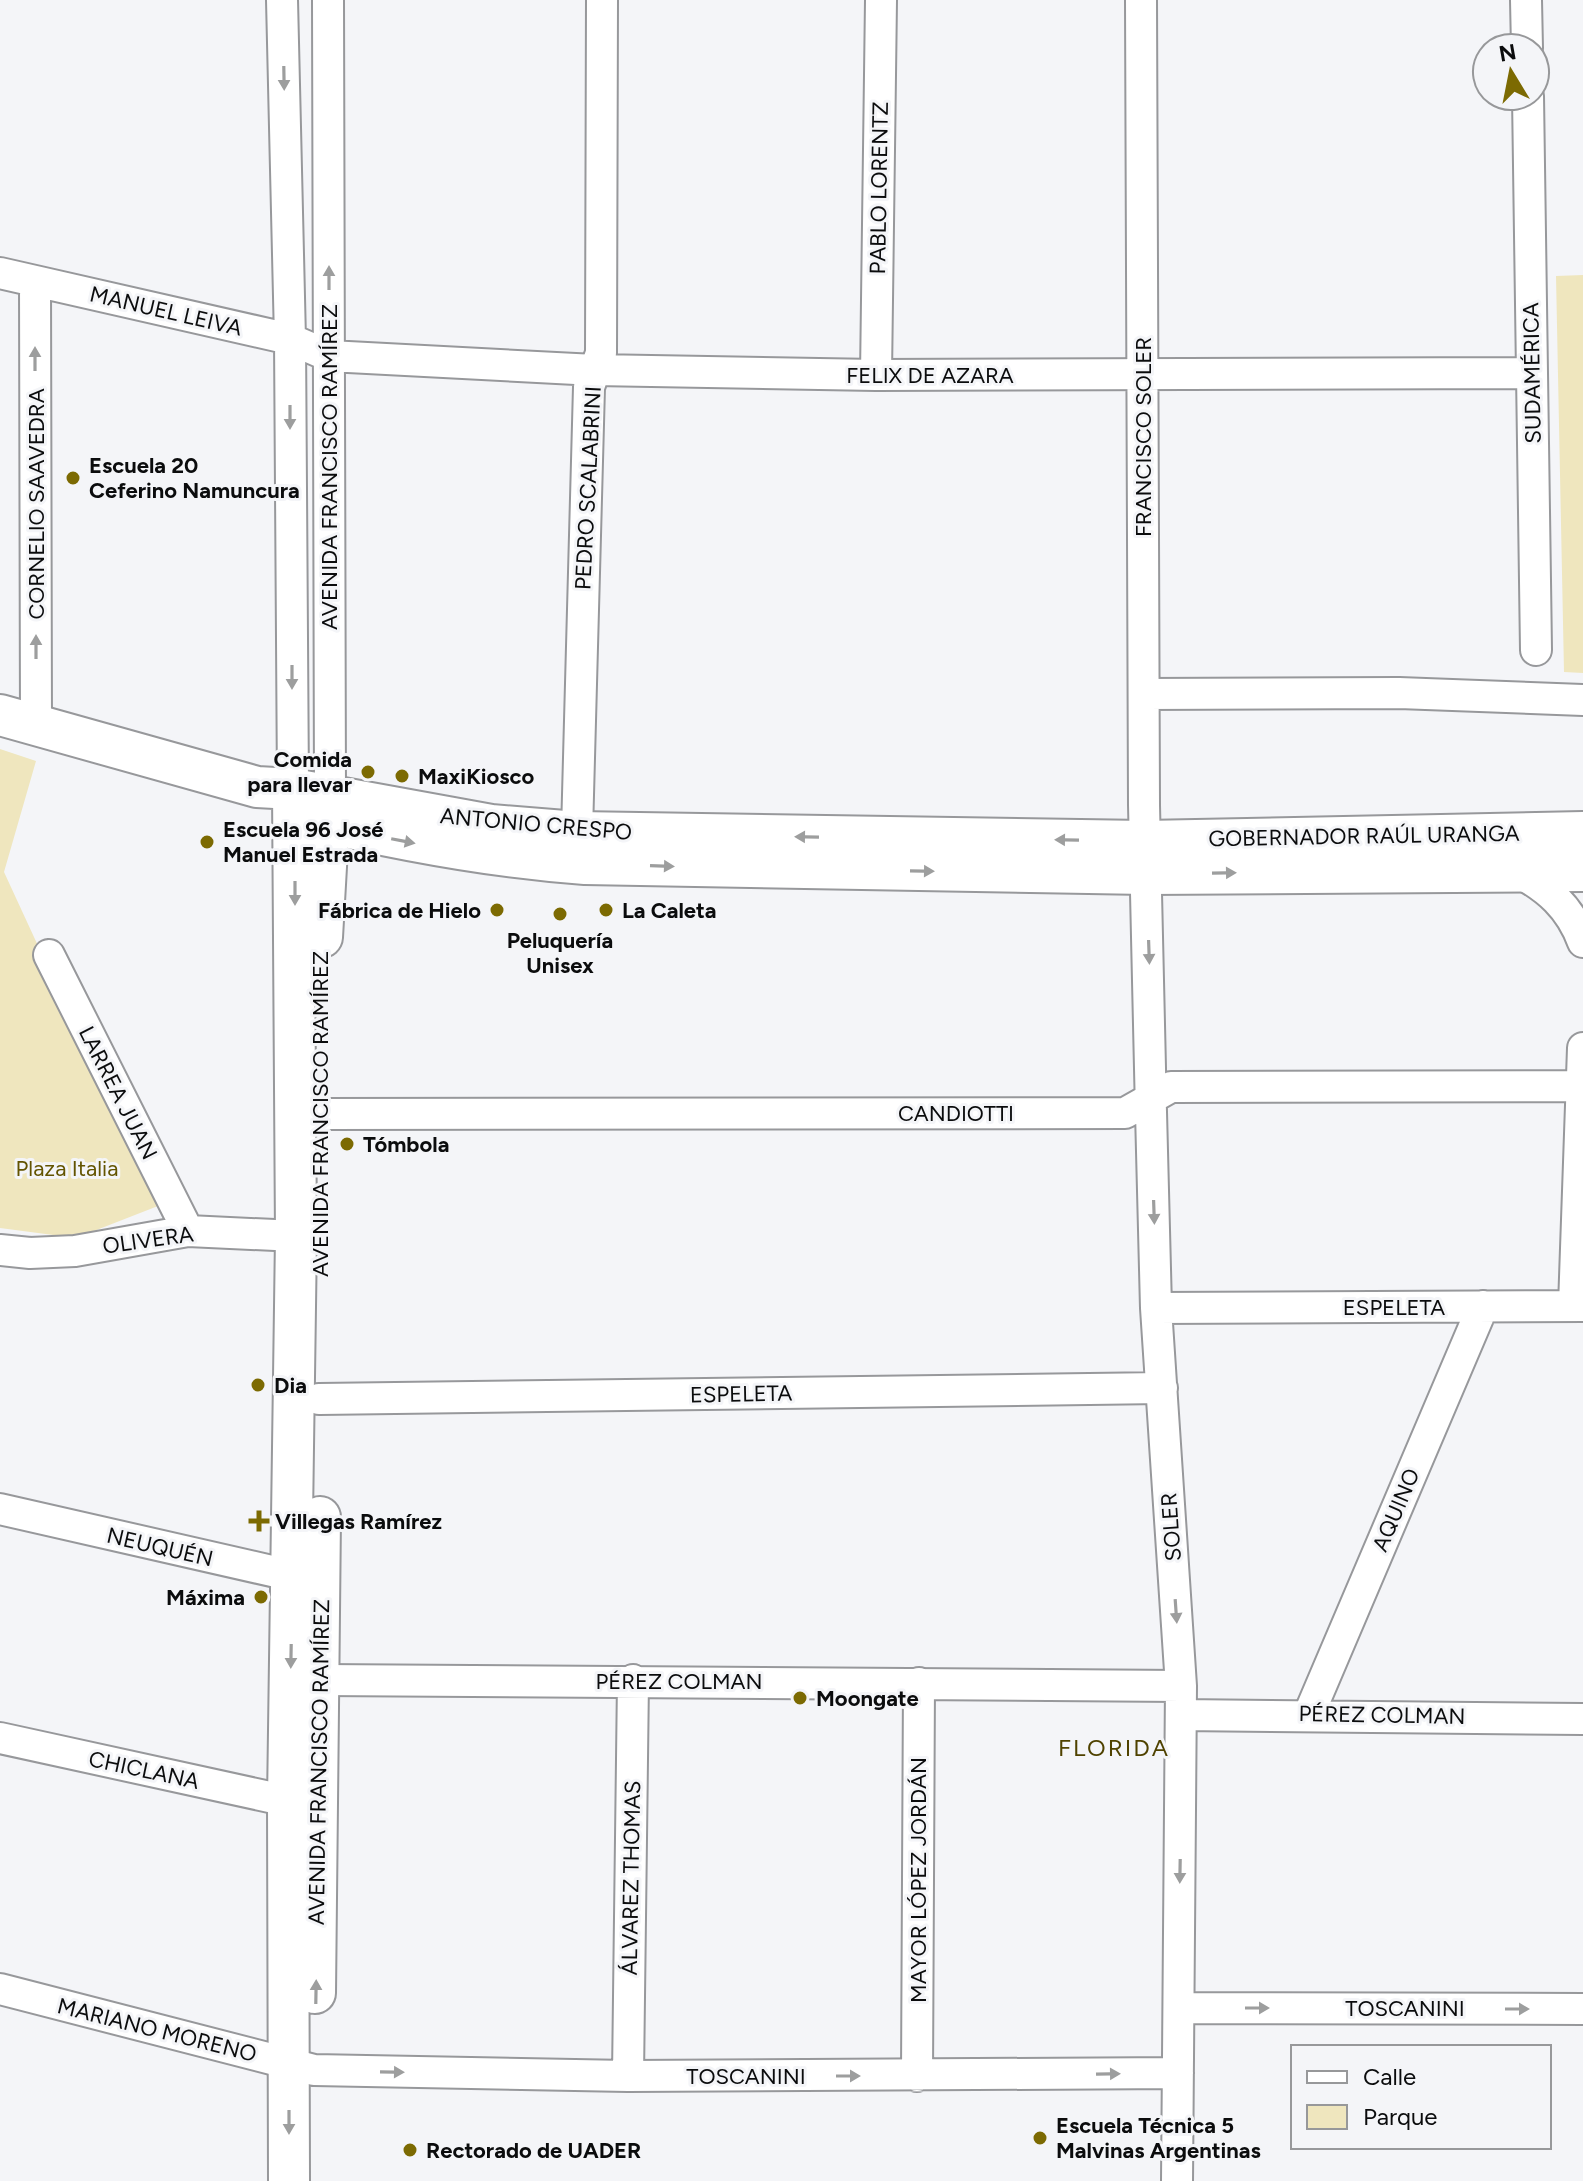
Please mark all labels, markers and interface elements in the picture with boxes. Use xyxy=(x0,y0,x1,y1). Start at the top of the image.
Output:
north arrow xyxy=(1471,32,1551,112)
text: N xyxy=(1497,38,1518,68)
one-way arrow xyxy=(277,66,290,91)
street label: PABLO LORENTZ xyxy=(864,101,894,275)
one-way arrow xyxy=(323,265,335,290)
street label: MANUEL LEIVA xyxy=(87,280,245,342)
street label: SUDAMÉRICA xyxy=(1517,302,1547,444)
street label: AVENIDA FRANCISCO RAMÍREZ xyxy=(316,304,343,630)
street label: FRANCISCO SOLER xyxy=(1130,337,1157,537)
one-way arrow xyxy=(29,346,41,371)
street label: FELIX DE AZARA xyxy=(846,362,1014,389)
street label: PEDRO SCALABRINI xyxy=(569,385,607,591)
street label: CORNELIO SAAVEDRA xyxy=(23,388,50,620)
one-way arrow xyxy=(284,405,297,430)
place label: Escuela 20 Ceferino Namuncura xyxy=(89,452,300,504)
marker: Escuela 20 Ceferino Namuncura xyxy=(64,469,82,487)
one-way arrow xyxy=(30,634,42,659)
one-way arrow xyxy=(286,665,298,690)
place label: Comida para llevar xyxy=(247,746,353,798)
marker: Comida para llevar xyxy=(359,763,377,781)
place label: MaxiKiosco xyxy=(418,763,535,790)
marker: MaxiKiosco xyxy=(393,767,411,785)
street label: ANTONIO CRESPO xyxy=(439,802,633,846)
place label: Escuela 96 José Manuel Estrada xyxy=(223,816,383,868)
street label: GOBERNADOR RAÚL URANGA xyxy=(1208,820,1520,852)
one-way arrow xyxy=(794,831,819,843)
marker: Escuela 96 José Manuel Estrada xyxy=(198,833,216,851)
one-way arrow xyxy=(1054,834,1079,846)
one-way arrow xyxy=(391,835,416,848)
one-way arrow xyxy=(650,860,675,873)
one-way arrow xyxy=(910,865,935,877)
one-way arrow xyxy=(1212,867,1237,880)
one-way arrow xyxy=(289,881,301,906)
place label: Fábrica de Hielo xyxy=(318,897,481,924)
place label: La Caleta xyxy=(622,897,716,924)
marker: Fábrica de Hielo xyxy=(488,901,506,919)
marker: La Caleta xyxy=(597,901,615,919)
marker: Peluquería Unisex xyxy=(551,905,569,923)
place label: Peluquería Unisex xyxy=(507,927,613,979)
one-way arrow xyxy=(1143,940,1156,965)
street label: AVENIDA FRANCISCO RAMÍREZ xyxy=(307,951,334,1277)
street label: LARREA JUAN xyxy=(73,1022,163,1164)
street label: CANDIOTTI xyxy=(898,1100,1014,1127)
place label: Tómbola xyxy=(363,1131,449,1158)
marker: Tómbola xyxy=(338,1135,356,1153)
park label: Plaza Italia xyxy=(16,1155,118,1182)
one-way arrow xyxy=(1147,1200,1160,1225)
street label: OLIVERA xyxy=(101,1220,195,1260)
street label: ESPELETA xyxy=(1343,1294,1445,1321)
place label: Dia xyxy=(274,1372,307,1399)
marker: Dia xyxy=(249,1376,267,1394)
street label: ESPELETA xyxy=(690,1380,792,1408)
street label: AQUINO xyxy=(1366,1464,1426,1556)
street label: SOLER xyxy=(1155,1492,1187,1562)
place label: Villegas Ramírez xyxy=(275,1508,442,1535)
marker: Villegas Ramírez xyxy=(250,1512,268,1530)
street label: NEUQUÉN xyxy=(104,1522,216,1572)
place label: Máxima xyxy=(166,1584,245,1611)
marker: Máxima xyxy=(252,1588,270,1606)
street label: AVENIDA FRANCISCO RAMÍREZ xyxy=(303,1599,335,1925)
one-way arrow xyxy=(1170,1599,1183,1624)
one-way arrow xyxy=(285,1644,297,1669)
street label: PÉREZ COLMAN xyxy=(595,1668,763,1695)
place label: Moongate xyxy=(816,1685,919,1712)
marker: Moongate xyxy=(791,1689,809,1707)
street label: PÉREZ COLMAN xyxy=(1298,1700,1466,1730)
district label: FLORIDA xyxy=(1058,1733,1170,1762)
street label: CHICLANA xyxy=(86,1745,202,1795)
street label: MAYOR LÓPEZ JORDÁN xyxy=(905,1757,932,2003)
street label: ÁLVAREZ THOMAS xyxy=(616,1780,646,1976)
one-way arrow xyxy=(1174,1859,1186,1884)
one-way arrow xyxy=(309,1979,322,2004)
street label: MARIANO MORENO xyxy=(55,1992,259,2068)
street label: TOSCANINI xyxy=(1345,1995,1465,2022)
one-way arrow xyxy=(1245,2002,1270,2014)
one-way arrow xyxy=(1505,2003,1530,2015)
legend xyxy=(1291,2045,1551,2149)
text: Calle xyxy=(1363,2062,1416,2091)
street label: TOSCANINI xyxy=(686,2063,806,2090)
one-way arrow xyxy=(380,2065,405,2078)
one-way arrow xyxy=(1096,2068,1121,2080)
one-way arrow xyxy=(836,2070,861,2082)
text: Parque xyxy=(1363,2102,1437,2131)
one-way arrow xyxy=(283,2110,295,2135)
place label: Escuela Técnica 5 Malvinas Argentinas xyxy=(1056,2112,1261,2164)
marker: Escuela Técnica 5 Malvinas Argentinas xyxy=(1031,2129,1049,2147)
place label: Rectorado de UADER xyxy=(426,2137,641,2164)
marker: Rectorado de UADER xyxy=(401,2141,419,2159)

